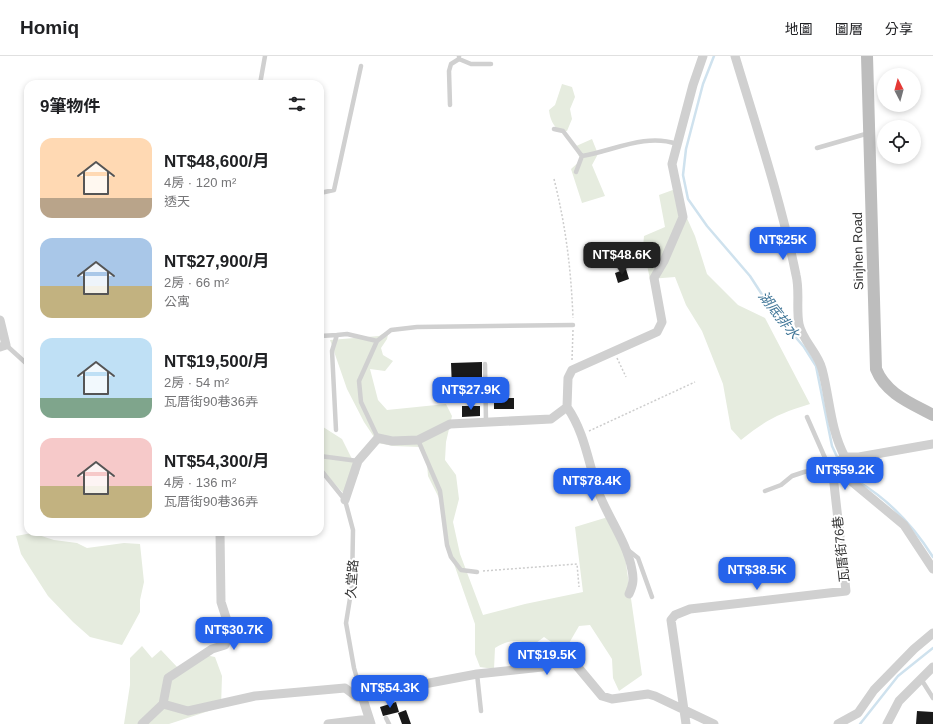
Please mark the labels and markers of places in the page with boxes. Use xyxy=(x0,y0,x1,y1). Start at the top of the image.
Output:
pin: NT$25K xyxy=(750,227,816,261)
pin: NT$48.6K xyxy=(581,242,663,276)
pin: NT$27.9K xyxy=(430,377,512,411)
pin: NT$59.2K xyxy=(804,457,886,491)
pin: NT$78.4K xyxy=(551,468,633,502)
pin: NT$38.5K xyxy=(716,557,798,591)
pin: NT$30.7K xyxy=(193,617,275,651)
pin: NT$19.5K xyxy=(506,642,588,676)
pin: NT$54.3K xyxy=(349,675,431,709)

